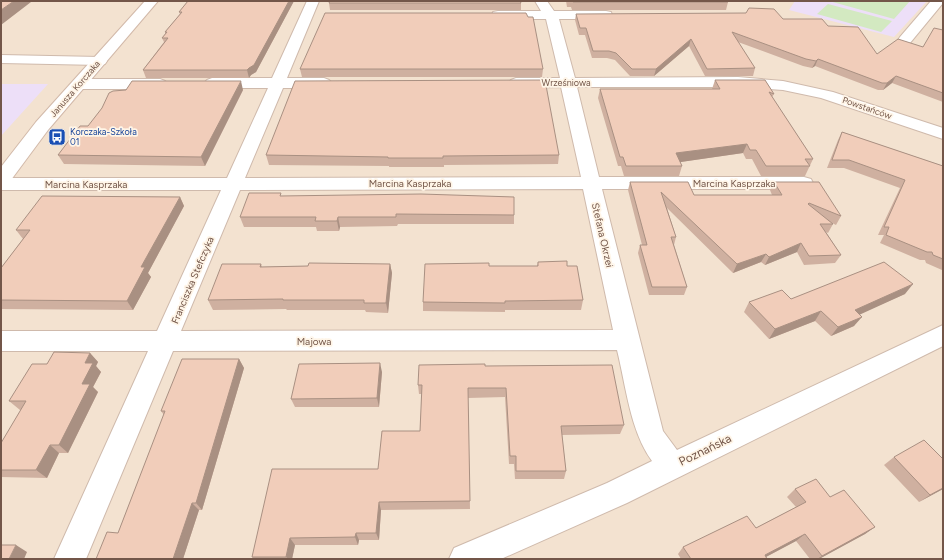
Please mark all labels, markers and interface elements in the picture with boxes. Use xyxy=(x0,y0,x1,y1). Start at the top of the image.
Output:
street label: Janusza Korczaka xyxy=(47,58,102,119)
street label: Wrześniowa xyxy=(542,77,591,88)
street label: Powstańców xyxy=(841,94,893,121)
place label: Korczaka-Szkoła 01 xyxy=(70,126,137,147)
bus stop icon: Korczaka-Szkoła 01 xyxy=(47,127,67,147)
street label: Marcina Kasprzaka xyxy=(369,177,451,190)
street label: Marcina Kasprzaka xyxy=(693,177,775,190)
street label: Marcina Kasprzaka xyxy=(45,178,127,191)
street label: Stefana Okrzei xyxy=(589,202,616,269)
street label: Franciszka Stefczyka xyxy=(168,235,217,326)
street label: Majowa xyxy=(297,335,331,348)
street label: Poznańska xyxy=(676,431,734,469)

